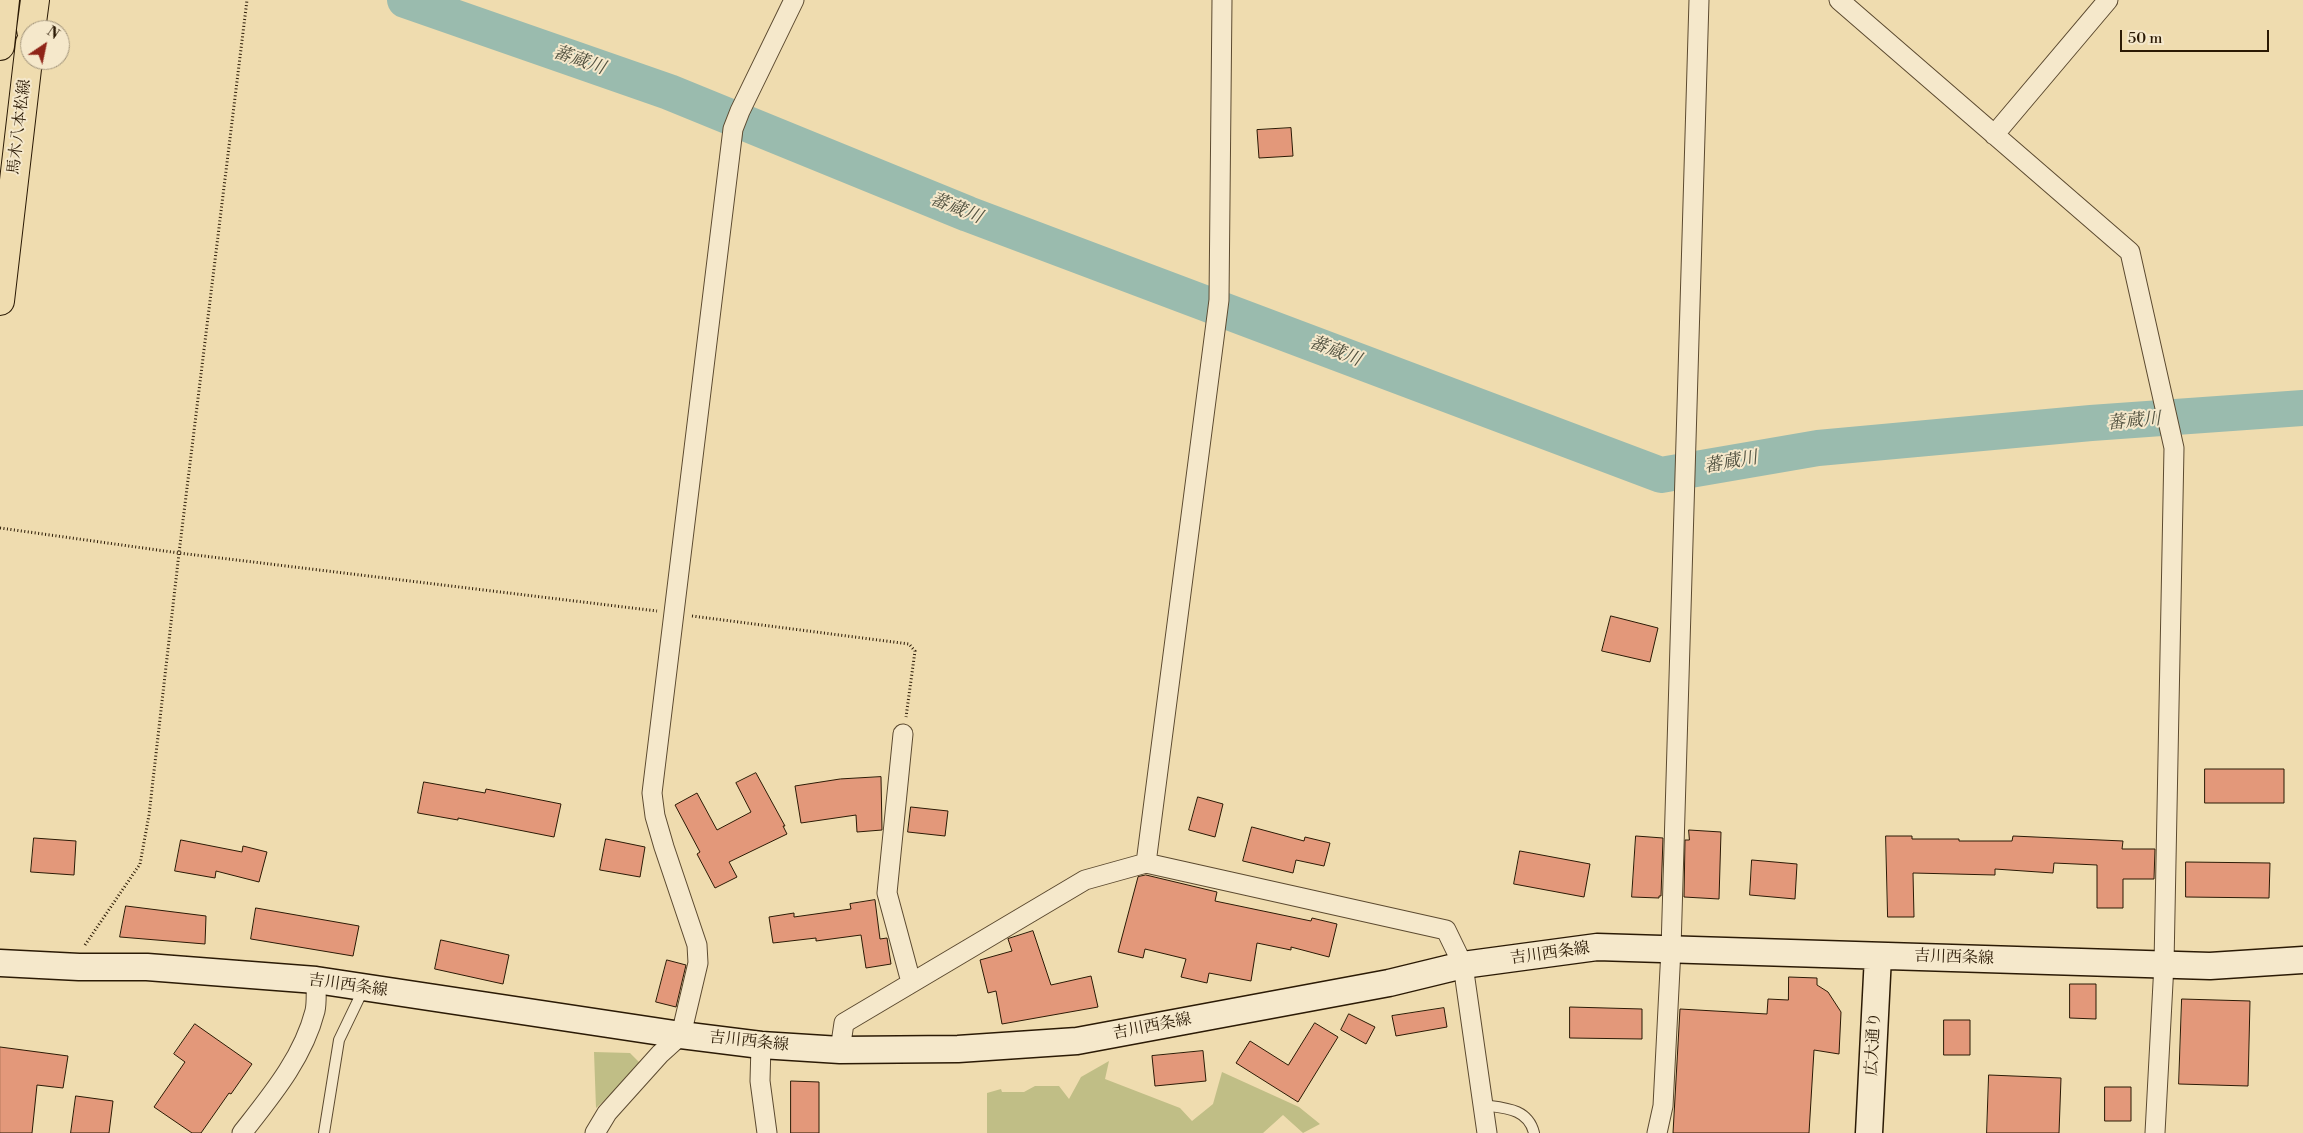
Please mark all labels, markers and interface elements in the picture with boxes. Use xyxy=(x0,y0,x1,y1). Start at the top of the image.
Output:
north arrow xyxy=(20,20,70,70)
scale bar xyxy=(2123,20,2272,52)
text: N xyxy=(43,23,62,44)
text: 50 m xyxy=(2128,29,2162,48)
water label: 蕃蔵川 xyxy=(550,42,608,80)
street label: 馬木八本松線 xyxy=(5,78,35,176)
water label: 蕃蔵川 xyxy=(927,189,985,229)
water label: 蕃蔵川 xyxy=(1306,332,1364,372)
water label: 蕃蔵川 xyxy=(2106,409,2162,435)
water label: 蕃蔵川 xyxy=(1703,448,1759,478)
street label: 吉川西条線 xyxy=(1509,939,1591,969)
street label: 吉川西条線 xyxy=(1914,947,1994,969)
street label: 吉川西条線 xyxy=(307,971,389,1001)
street label: 吉川西条線 xyxy=(1111,1010,1193,1044)
street label: 広大通り xyxy=(1863,1012,1885,1076)
street label: 吉川西条線 xyxy=(708,1028,790,1056)

